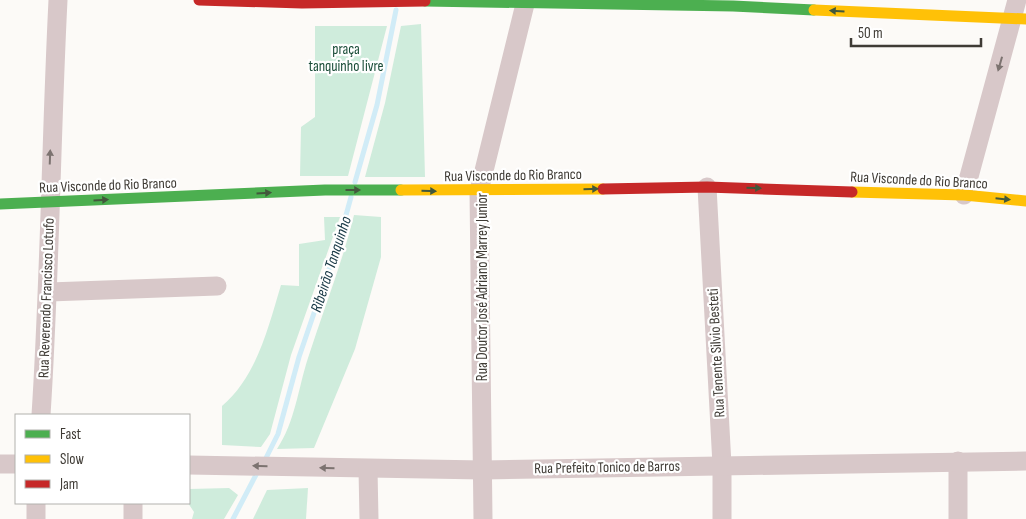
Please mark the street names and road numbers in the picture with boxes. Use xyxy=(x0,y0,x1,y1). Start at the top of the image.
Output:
street label: Rua Visconde do Rio Branco xyxy=(444,165,582,186)
street label: Rua Visconde do Rio Branco xyxy=(850,167,988,194)
street label: Rua Visconde do Rio Branco xyxy=(39,174,177,197)
street label: Rua Doutor José Adriano Marrey Junior xyxy=(473,192,492,381)
street label: Rua Reverendo Francisco Lotufo xyxy=(34,217,59,379)
street label: Rua Tenente Silvio Besteti xyxy=(704,288,729,418)
street label: Rua Prefeito Tonico de Barros xyxy=(534,457,680,478)

